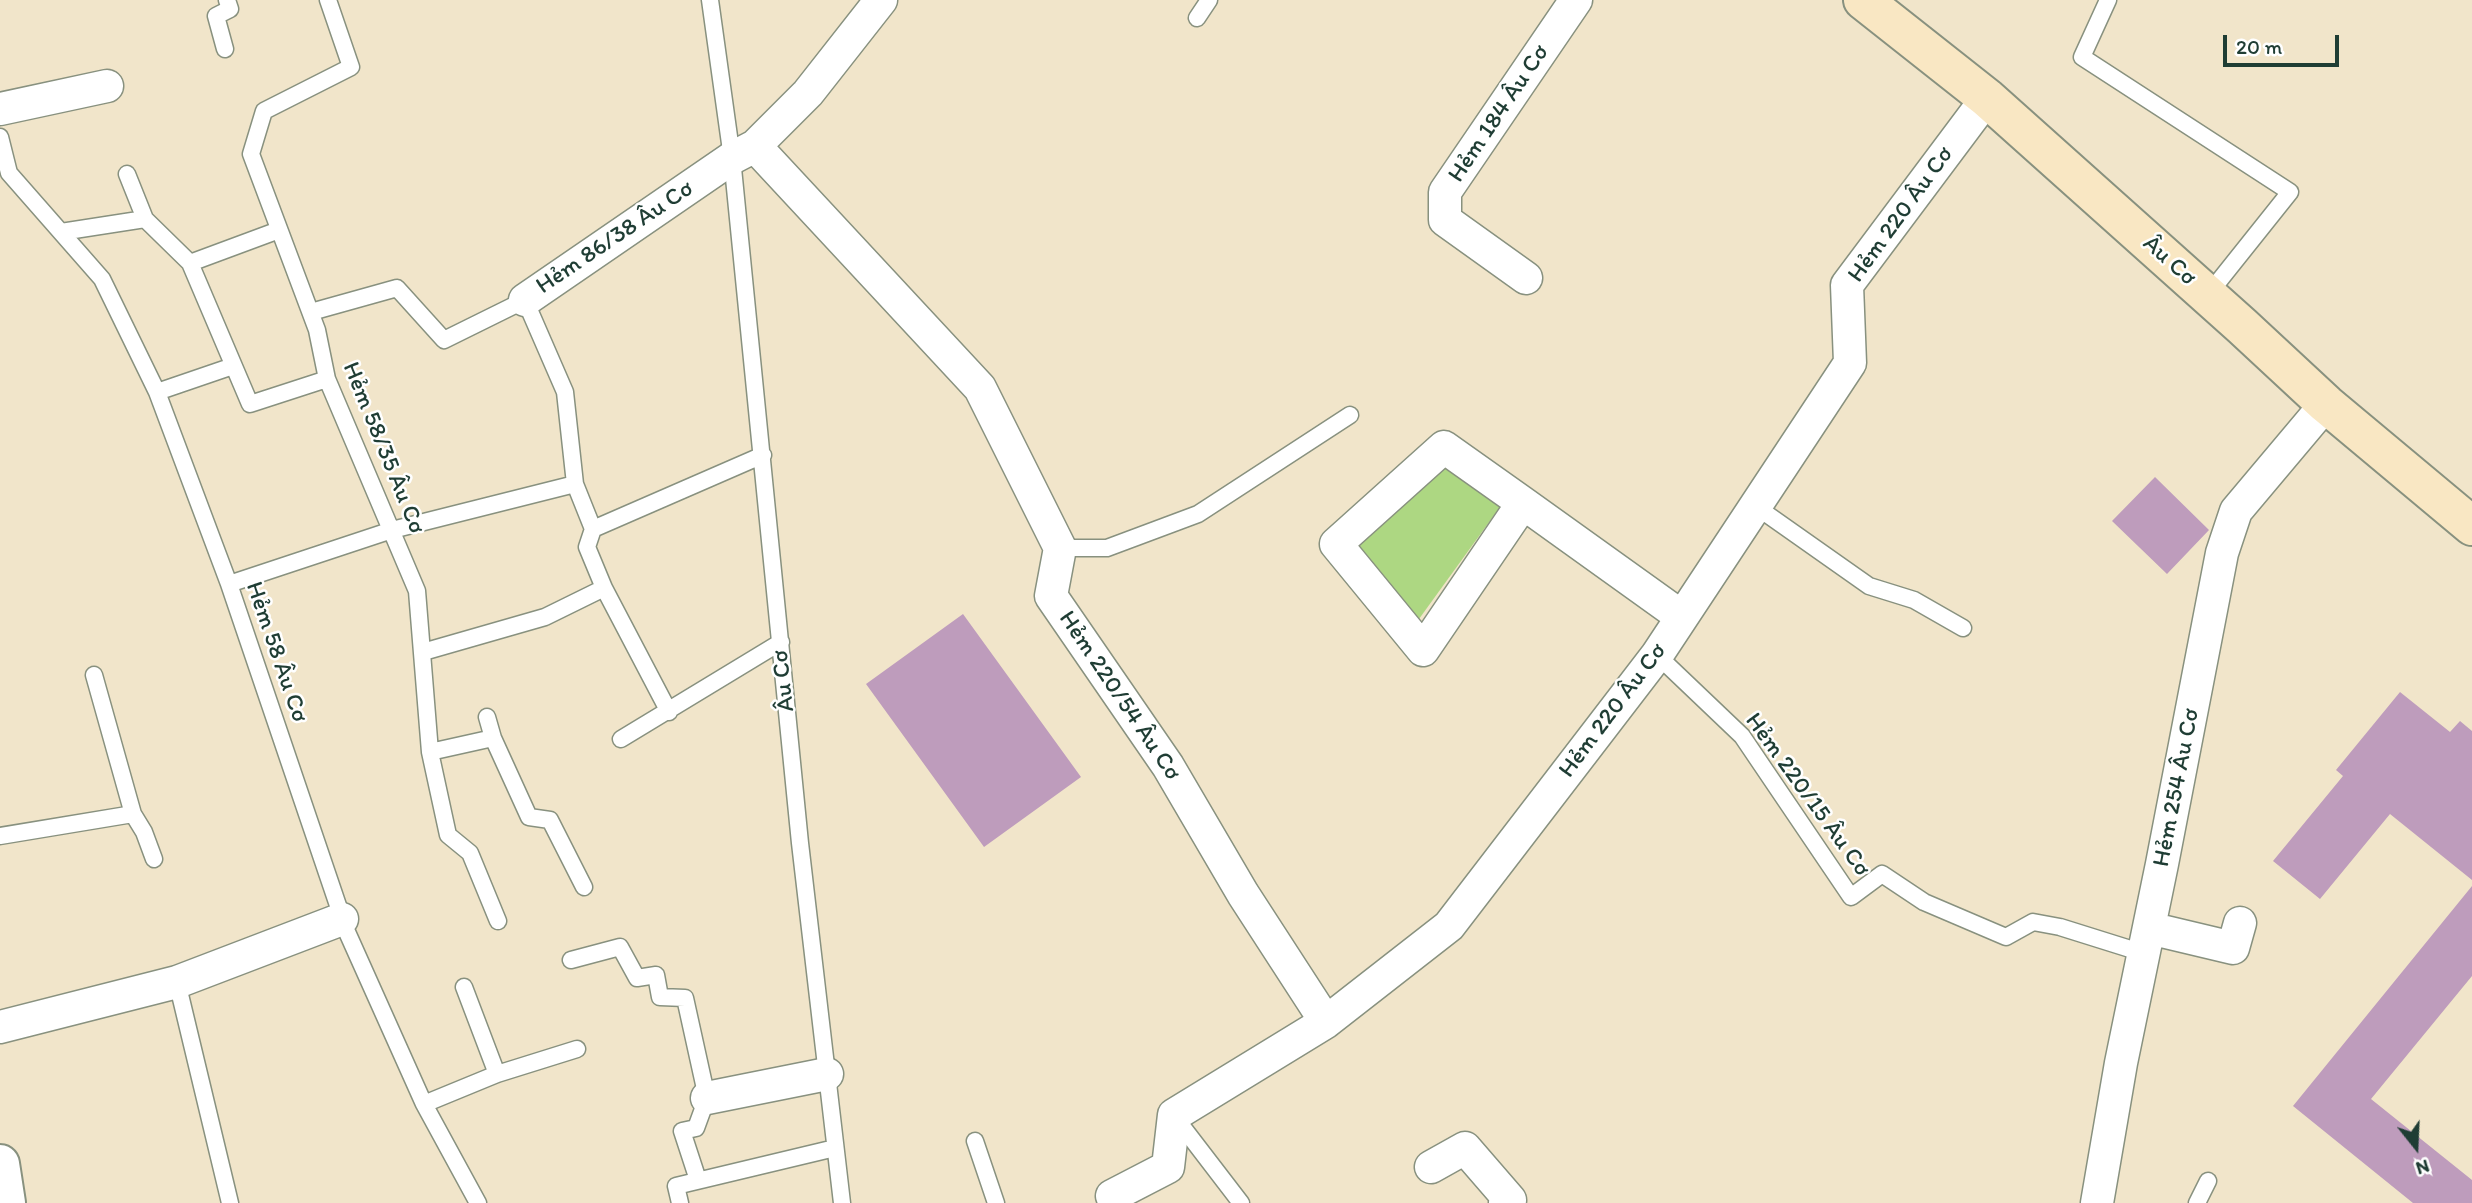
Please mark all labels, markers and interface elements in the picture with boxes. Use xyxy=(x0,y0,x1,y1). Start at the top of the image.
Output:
scale bar xyxy=(2227,21,2342,65)
text: 20 m xyxy=(2236,34,2282,59)
street label: Hẻm 184 Âu Cơ xyxy=(1443,40,1555,188)
street label: Hẻm 220 Âu Cơ xyxy=(1842,142,1960,288)
street label: Hẻm 86/38 Âu Cơ xyxy=(531,175,699,301)
street label: Âu Cơ xyxy=(2136,230,2202,292)
street label: Hẻm 58/35 Âu Cơ xyxy=(336,358,430,538)
street label: Hẻm 58 Âu Cơ xyxy=(239,578,313,726)
street label: Hẻm 220/54 Âu Cơ xyxy=(1052,606,1186,786)
street label: Hẻm 220 Âu Cơ xyxy=(1553,638,1673,784)
street label: Âu Cơ xyxy=(766,649,802,713)
street label: Hẻm 254 Âu Cơ xyxy=(2148,707,2206,869)
street label: Hẻm 220/15 Âu Cơ xyxy=(1738,708,1876,882)
north arrow xyxy=(2381,1112,2451,1182)
text: N xyxy=(2413,1155,2432,1180)

